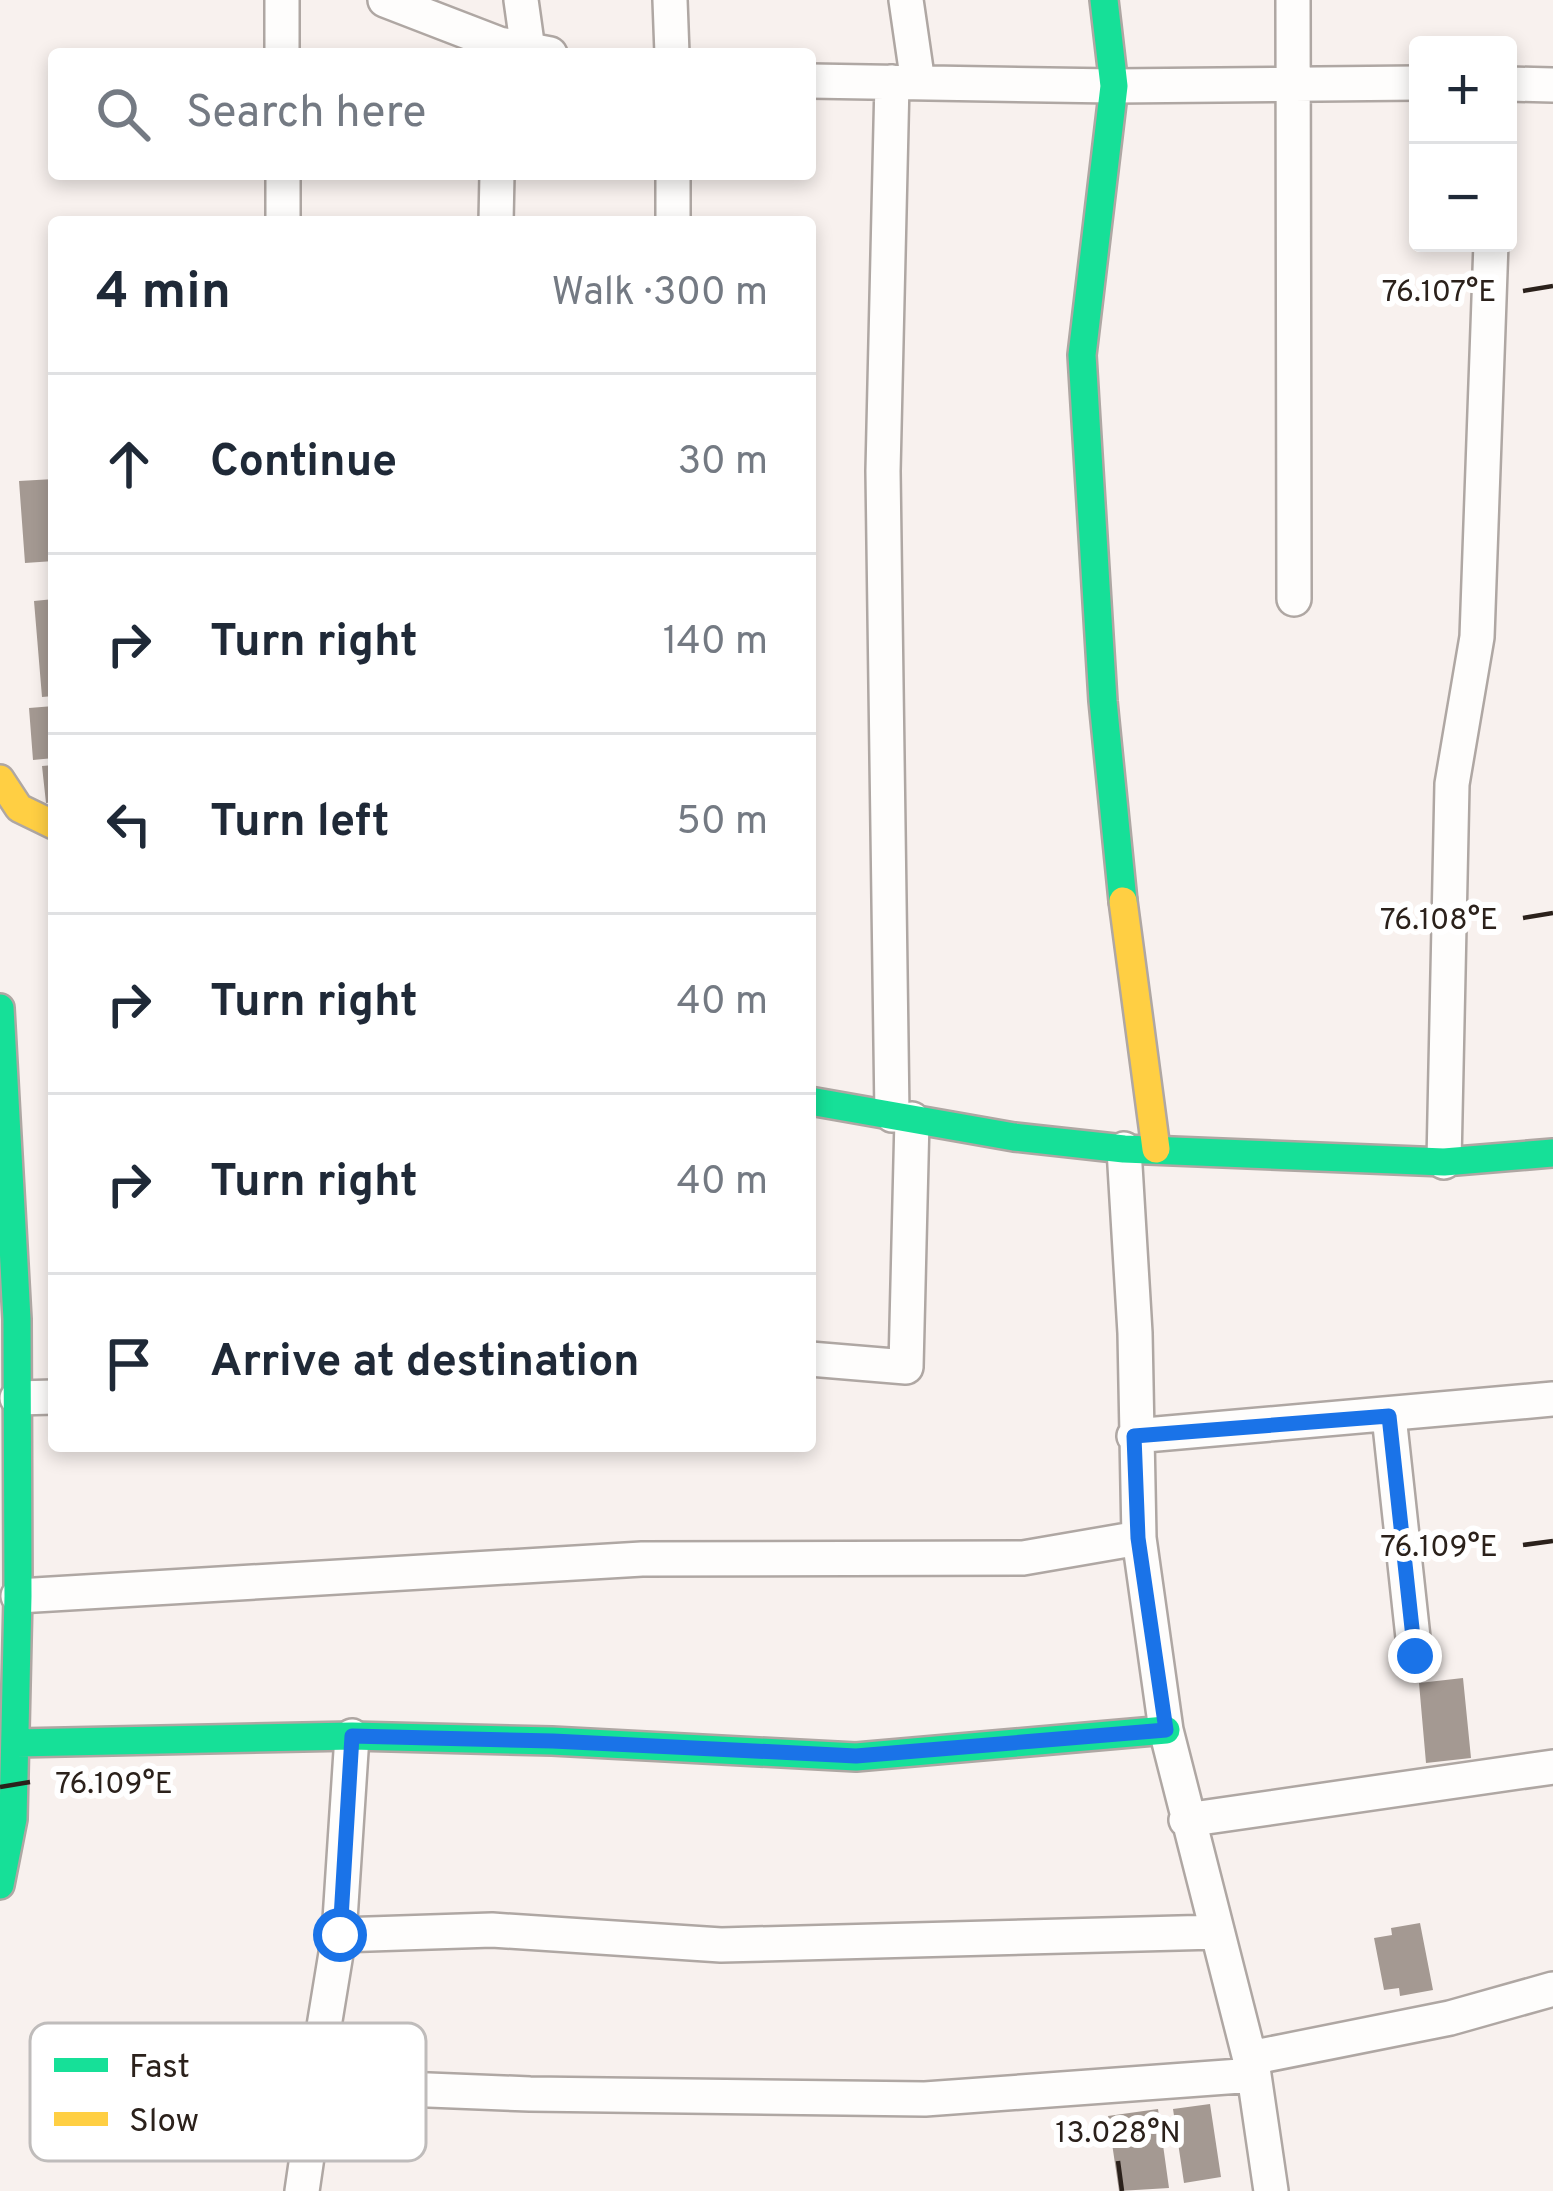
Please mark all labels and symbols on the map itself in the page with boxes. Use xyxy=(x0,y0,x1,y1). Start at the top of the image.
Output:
text: 76.107°E xyxy=(1382,275,1496,312)
text: 76.108°E xyxy=(1380,903,1498,940)
text: 76.109°E xyxy=(1380,1530,1498,1567)
route end xyxy=(1388,1629,1442,1683)
text: 76.109°E xyxy=(55,1767,173,1804)
route start xyxy=(313,1908,367,1962)
legend xyxy=(30,2023,426,2161)
text: Fast xyxy=(129,2048,190,2090)
text: Slow xyxy=(129,2102,199,2144)
text: 13.028°N xyxy=(1055,2116,1181,2153)

